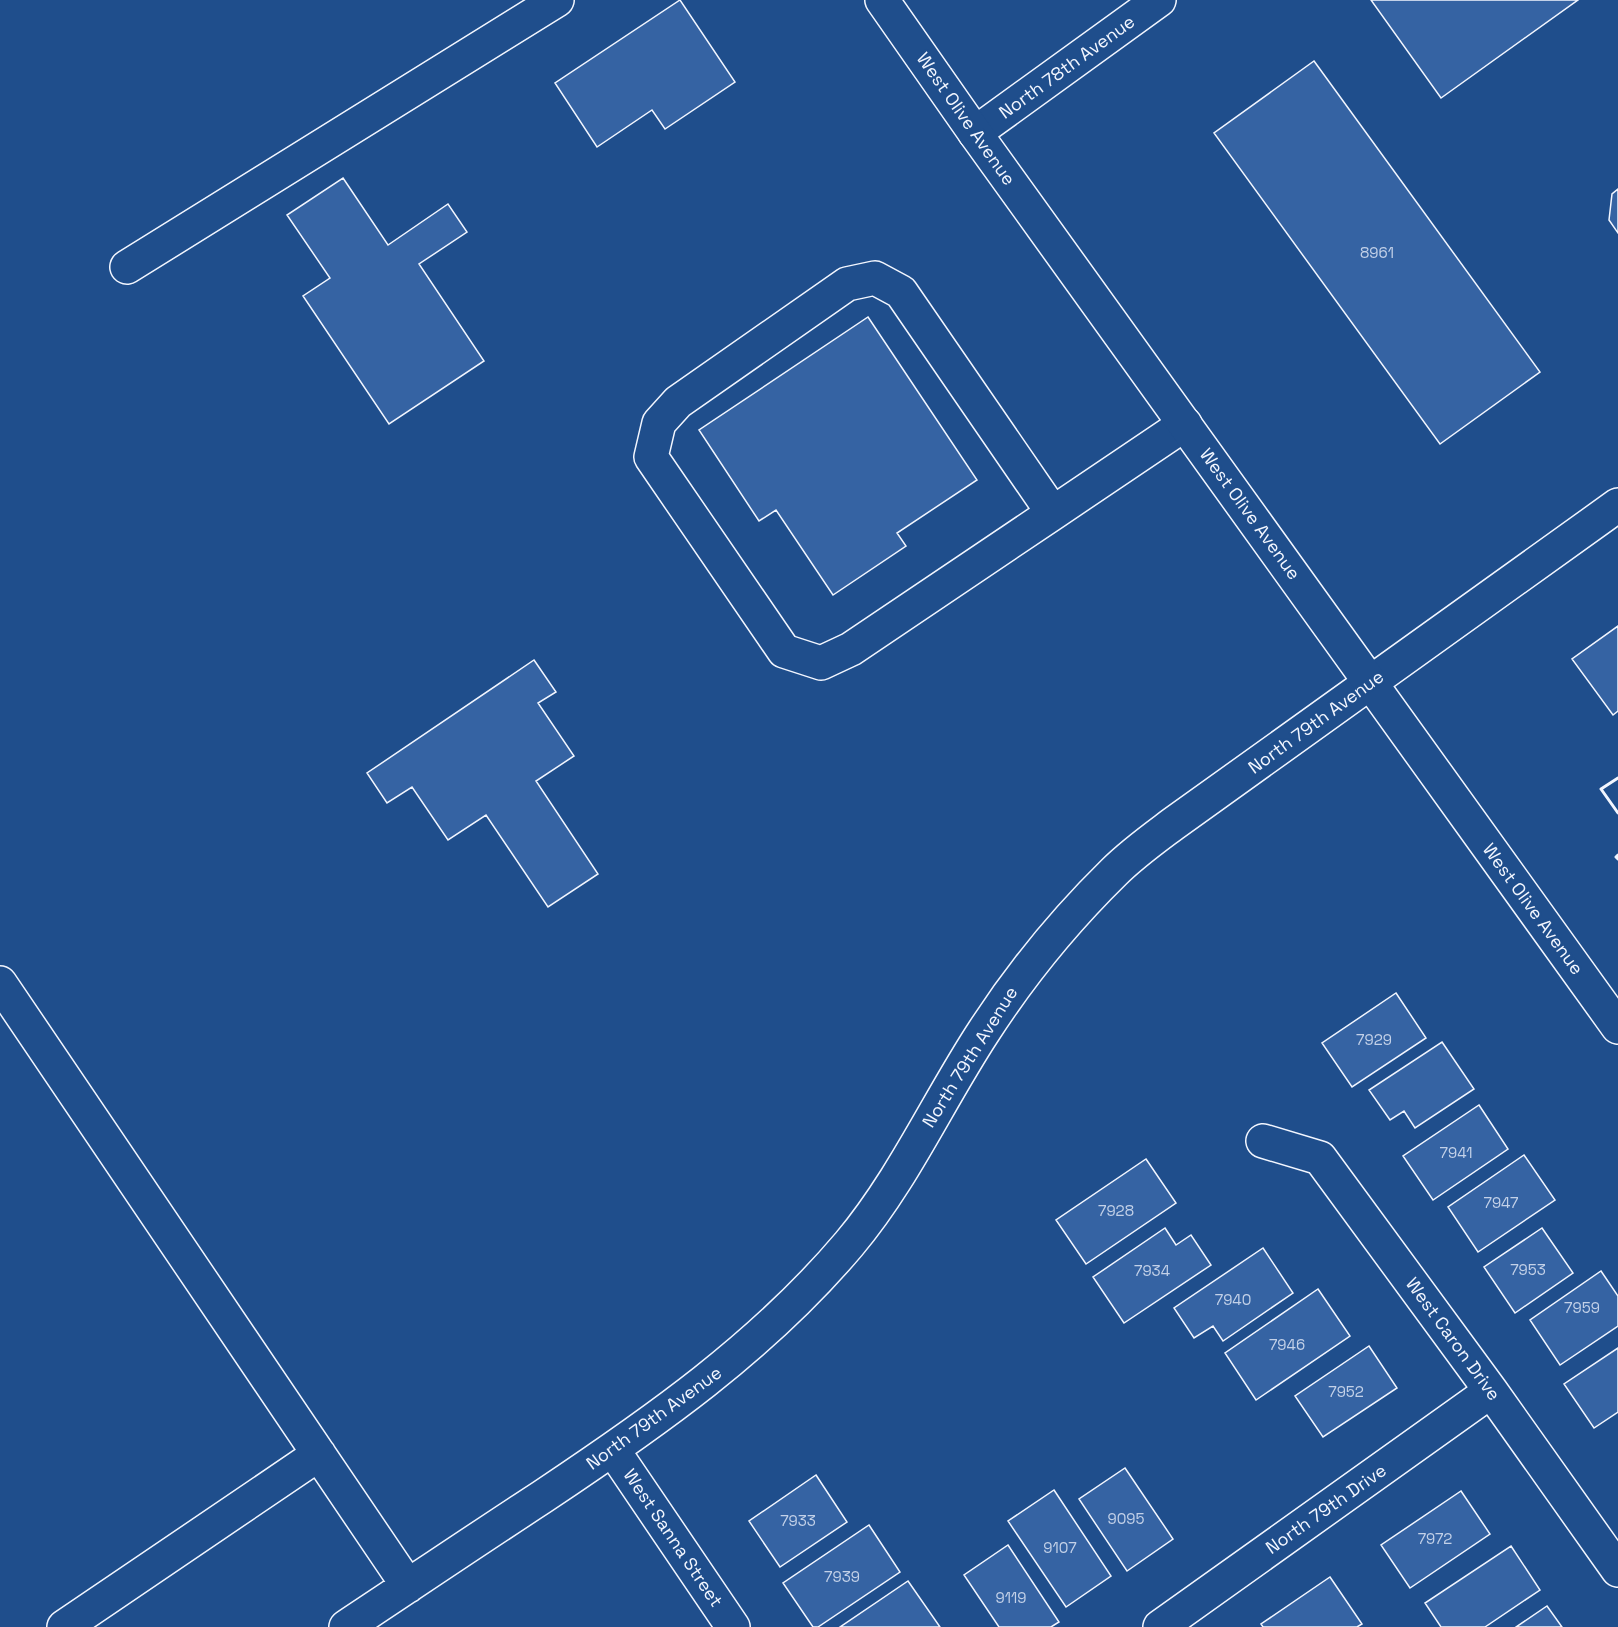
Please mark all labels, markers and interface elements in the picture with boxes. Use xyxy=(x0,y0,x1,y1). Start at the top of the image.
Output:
street label: North 78th Avenue xyxy=(994,10,1139,124)
street label: West Olive Avenue xyxy=(912,48,1021,190)
house number: 8961 xyxy=(1360,243,1394,262)
street label: West Olive Avenue xyxy=(1195,443,1306,584)
street label: North 79th Avenue xyxy=(1243,665,1388,779)
street label: West Olive Avenue xyxy=(1478,838,1589,979)
street label: North 79th Avenue xyxy=(917,982,1022,1132)
house number: 7929 xyxy=(1356,1030,1392,1049)
house number: 7941 xyxy=(1440,1143,1472,1162)
house number: 7947 xyxy=(1484,1193,1518,1212)
house number: 7928 xyxy=(1098,1201,1134,1220)
house number: 7953 xyxy=(1510,1260,1546,1279)
house number: 7934 xyxy=(1134,1261,1170,1280)
street label: West Caron Drive xyxy=(1401,1273,1506,1405)
house number: 7940 xyxy=(1215,1290,1251,1309)
house number: 7959 xyxy=(1564,1298,1600,1317)
house number: 7946 xyxy=(1269,1335,1305,1354)
street label: North 79th Avenue xyxy=(581,1361,726,1475)
house number: 7952 xyxy=(1328,1382,1364,1401)
street label: North 79th Drive xyxy=(1261,1458,1390,1559)
street label: West Sanna Street xyxy=(619,1464,728,1611)
house number: 9095 xyxy=(1108,1509,1144,1528)
house number: 7933 xyxy=(780,1511,816,1530)
house number: 7972 xyxy=(1418,1529,1452,1548)
house number: 9107 xyxy=(1043,1538,1077,1557)
house number: 7939 xyxy=(824,1567,860,1586)
house number: 9119 xyxy=(996,1588,1026,1607)

